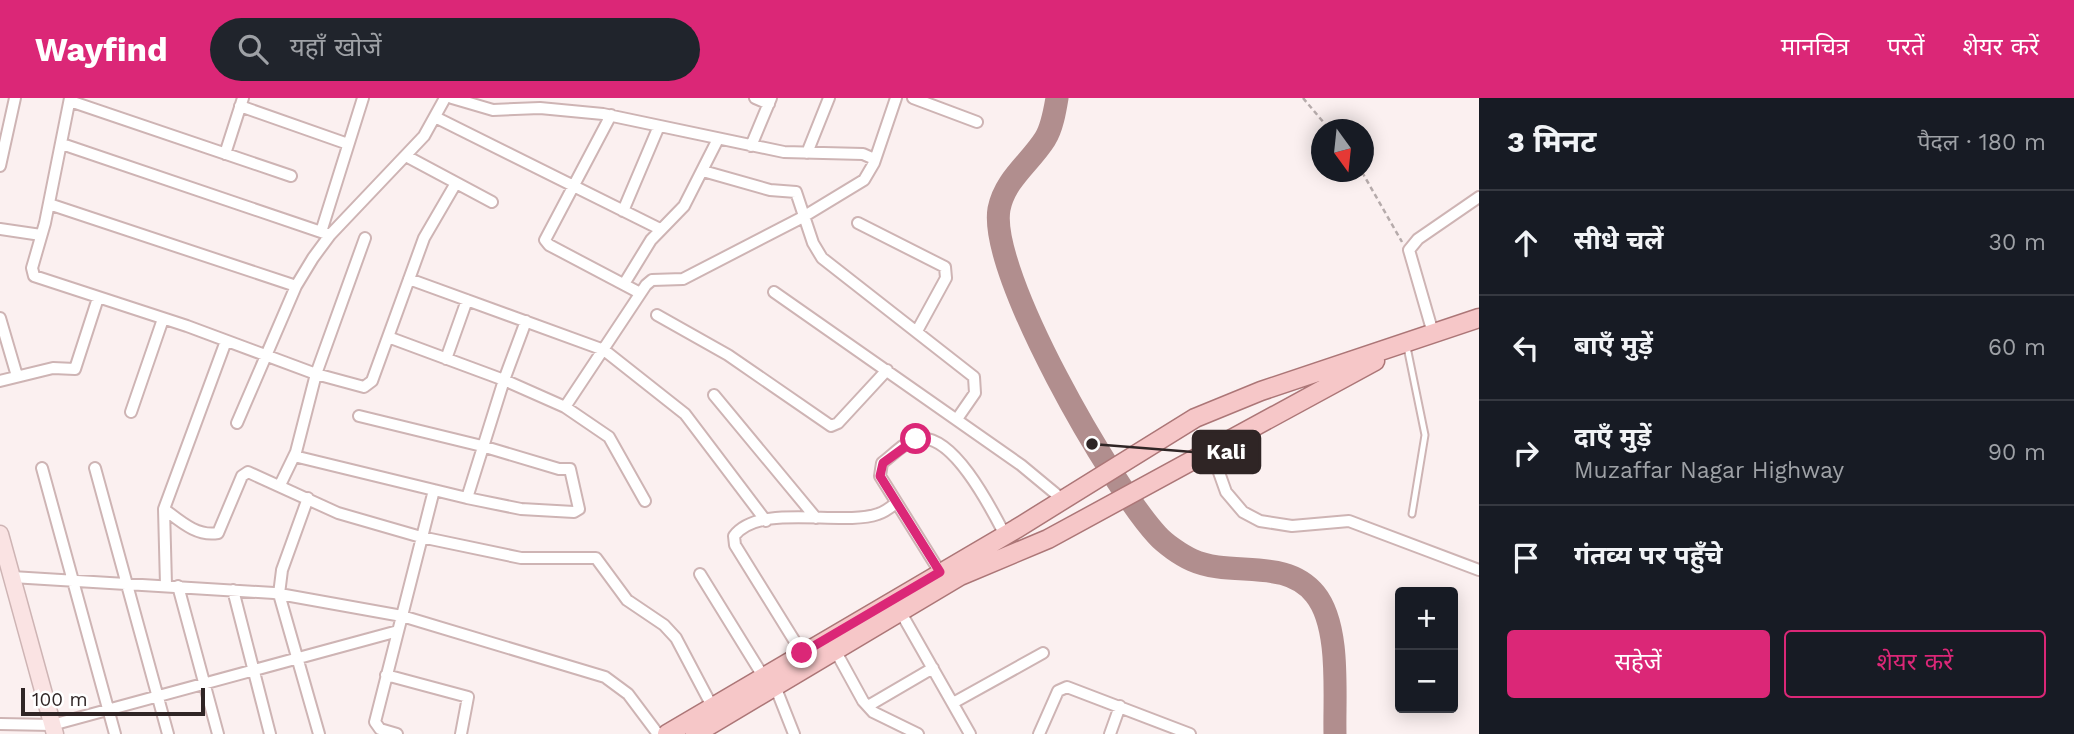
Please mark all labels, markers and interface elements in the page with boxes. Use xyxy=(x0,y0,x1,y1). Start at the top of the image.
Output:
search box xyxy=(210,18,700,81)
text: Wayfind xyxy=(35,30,168,69)
icon: search xyxy=(234,30,272,68)
text: यहाँ खोजें xyxy=(290,32,381,62)
text: मानचित्र xyxy=(1781,33,1849,61)
text: परतें xyxy=(1887,33,1925,61)
text: शेयर करें xyxy=(1963,33,2039,61)
north arrow xyxy=(1311,119,1374,182)
text: 3 मिनट xyxy=(1507,124,1596,159)
text: पैदल · 180 m xyxy=(1917,129,2046,156)
icon: ahead xyxy=(1507,224,1545,262)
text: सीधे चलें xyxy=(1574,225,1663,255)
text: 30 m xyxy=(1989,229,2046,256)
icon: left xyxy=(1507,329,1545,367)
text: बाएँ मुड़ें xyxy=(1574,330,1653,360)
text: 60 m xyxy=(1988,334,2046,361)
text: दाएँ मुड़ें xyxy=(1574,422,1651,452)
route start xyxy=(900,423,931,454)
callout: Kali xyxy=(1193,431,1260,473)
icon: right xyxy=(1507,434,1545,472)
text: Kali xyxy=(1206,439,1246,464)
text: 90 m xyxy=(1988,439,2046,466)
text: Muzaffar Nagar Highway xyxy=(1574,457,1844,484)
icon: arrive xyxy=(1507,539,1545,577)
text: गंतव्य पर पहुँचे xyxy=(1574,540,1723,570)
map controls xyxy=(1395,587,1458,713)
button: + xyxy=(1395,587,1458,650)
button: सहेजें xyxy=(1507,630,1770,698)
button: शेयर करें xyxy=(1784,630,2046,698)
route end xyxy=(786,637,817,668)
button: − xyxy=(1395,650,1458,713)
scale bar xyxy=(21,685,205,717)
text: 100 m xyxy=(32,688,88,711)

